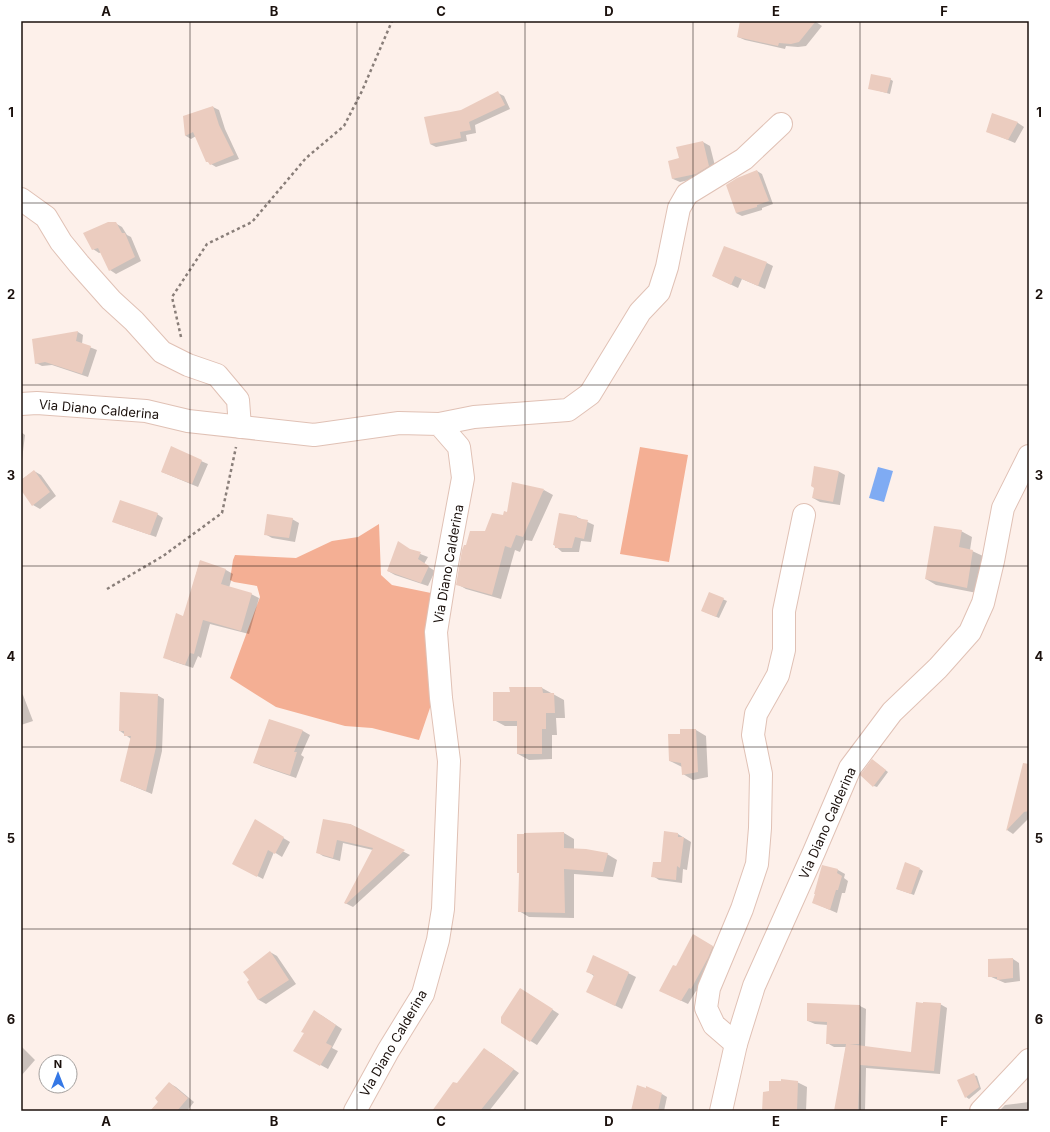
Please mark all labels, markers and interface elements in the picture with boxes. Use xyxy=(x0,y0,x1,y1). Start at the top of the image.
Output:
text: A xyxy=(101,3,111,19)
text: B xyxy=(270,3,279,19)
text: C xyxy=(436,3,446,19)
text: D xyxy=(604,3,614,19)
text: E xyxy=(772,3,780,19)
text: F xyxy=(940,3,948,19)
text: 1 xyxy=(8,104,14,120)
text: 1 xyxy=(1036,104,1042,120)
text: 2 xyxy=(7,286,15,302)
text: 2 xyxy=(1035,286,1043,302)
street label: Via Diano Calderina xyxy=(38,396,160,422)
text: 3 xyxy=(7,467,15,483)
text: 3 xyxy=(1035,467,1043,483)
street label: Via Diano Calderina xyxy=(430,503,466,625)
text: 4 xyxy=(7,648,16,664)
text: 4 xyxy=(1035,648,1044,664)
street label: Via Diano Calderina xyxy=(795,765,859,881)
text: 5 xyxy=(7,830,15,846)
text: 5 xyxy=(1035,830,1043,846)
street label: Via Diano Calderina xyxy=(356,987,430,1099)
text: 6 xyxy=(7,1011,15,1027)
text: 6 xyxy=(1035,1011,1043,1027)
north arrow xyxy=(38,1054,78,1094)
text: N xyxy=(54,1057,62,1071)
text: A xyxy=(101,1113,111,1129)
text: B xyxy=(270,1113,279,1129)
text: C xyxy=(436,1113,446,1129)
text: D xyxy=(604,1113,614,1129)
text: E xyxy=(772,1113,780,1129)
text: F xyxy=(940,1113,948,1129)

